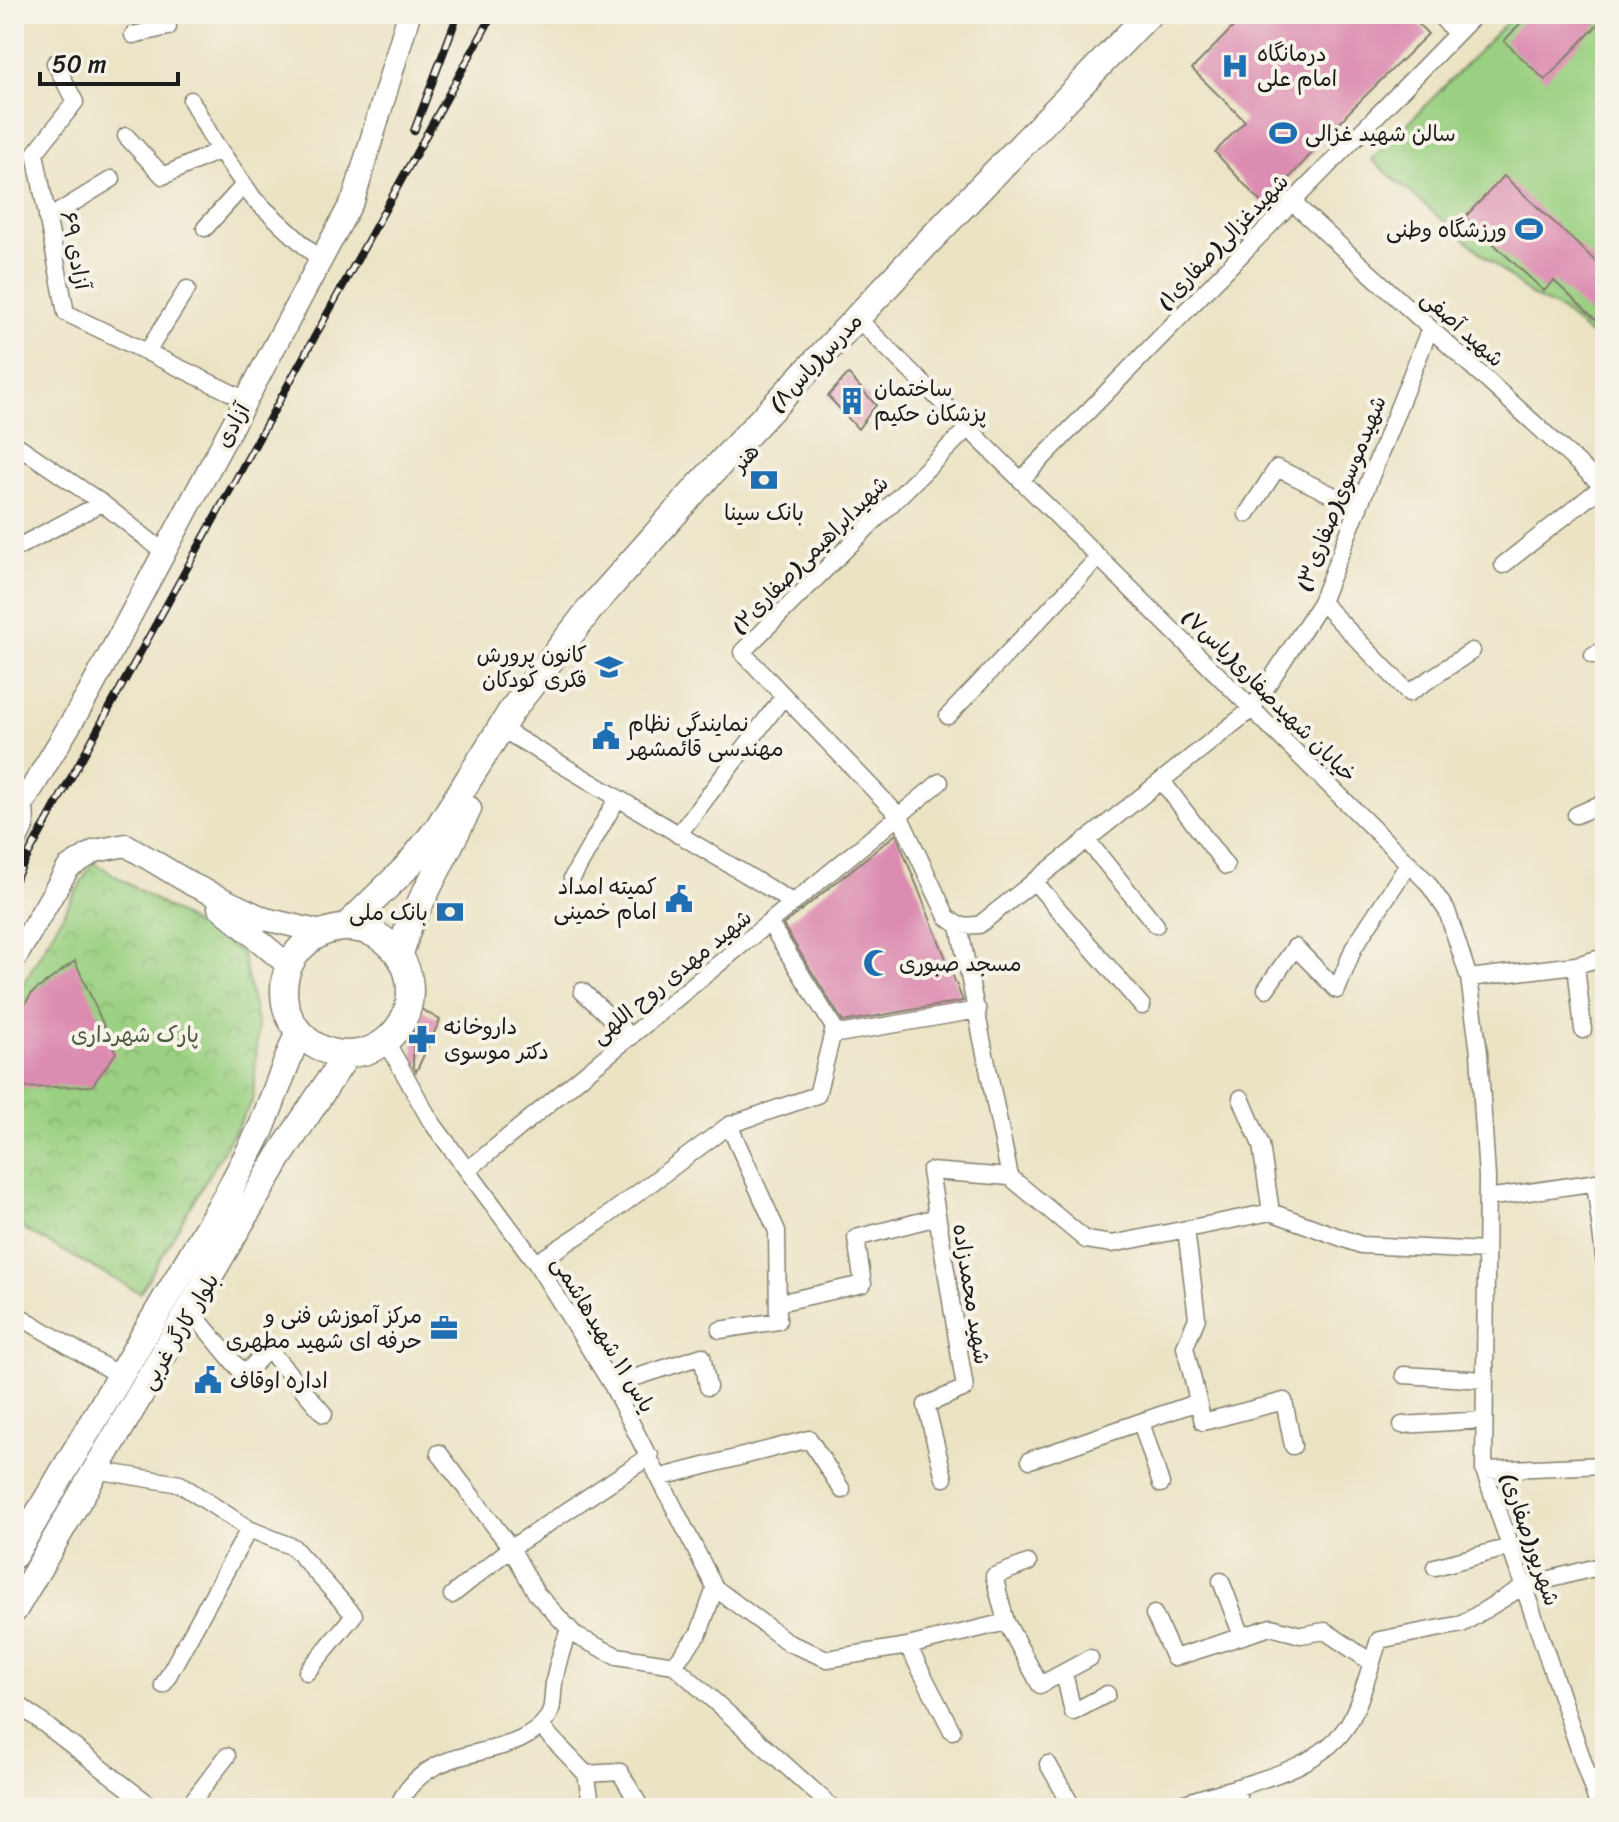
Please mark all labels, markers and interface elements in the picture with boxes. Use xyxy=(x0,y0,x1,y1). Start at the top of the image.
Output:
place label: درمانگاه امام علی xyxy=(1257,34,1337,98)
scale bar xyxy=(40,36,178,86)
text: 50 m xyxy=(52,43,107,85)
hospital icon: درمانگاه امام علی xyxy=(1220,51,1250,81)
place label: سالن شهید غزالی xyxy=(1305,114,1456,153)
sports icon: سالن شهید غزالی xyxy=(1268,118,1298,148)
street label: شهیدغزالی(صفاری۱) xyxy=(1146,164,1298,319)
street label: آزادی ۶۹ xyxy=(49,207,103,294)
place label: ورزشگاه وطنی xyxy=(1386,210,1507,249)
sports icon: ورزشگاه وطنی xyxy=(1514,214,1544,244)
street label: شهید آصفی xyxy=(1412,280,1514,377)
street label: مدرس(یاس۸) xyxy=(758,303,872,421)
place label: ساختمان پزشکان حکیم xyxy=(874,369,987,433)
building icon: ساختمان پزشکان حکیم xyxy=(837,386,867,416)
street label: شهیدموسوی(صفاری۳) xyxy=(1283,389,1398,597)
street label: آزادی xyxy=(204,394,262,455)
street label: هنر xyxy=(720,434,770,483)
street label: شهیدابراهیمی(صفاری۲) xyxy=(720,465,898,643)
bank icon: بانک سینا xyxy=(749,465,779,495)
place label: بانک سینا xyxy=(724,493,804,532)
street label: خیابان شهیدصفاری(یاس۷) xyxy=(1173,598,1367,792)
place label: کانون پرورش فکری کودکان xyxy=(476,635,587,699)
school or university icon: کانون پرورش فکری کودکان xyxy=(594,652,624,682)
place label: نمایندگی نظام مهندسی قائمشهر xyxy=(626,704,784,768)
public building icon: نمایندگی نظام مهندسی قائمشهر xyxy=(591,721,621,751)
place label: کمیته امداد امام خمینی xyxy=(554,867,657,931)
public building icon: کمیته امداد امام خمینی xyxy=(664,884,694,914)
place label: بانک ملی xyxy=(349,893,428,932)
bank icon: بانک ملی xyxy=(435,897,465,927)
street label: شهید مهدی روح اللهی xyxy=(582,899,761,1054)
place label: مسجد صبوری xyxy=(899,944,1022,983)
mosque icon: مسجد صبوری xyxy=(862,948,892,978)
place label: داروخانه دکتر موسوی xyxy=(444,1007,549,1071)
park label: پارک شهرداری xyxy=(71,1015,199,1054)
pharmacy icon: داروخانه دکتر موسوی xyxy=(407,1024,437,1054)
street label: شهید محمدزاده xyxy=(941,1221,1002,1367)
street label: یاس ۱۱ شهیدهاشمی xyxy=(541,1248,666,1421)
street label: بلوار کارگر غربی xyxy=(129,1265,230,1398)
place label: مرکز آموزش فنی و حرفه ای شهید مطهری xyxy=(226,1296,422,1360)
office icon: مرکز آموزش فنی و حرفه ای شهید مطهری xyxy=(429,1313,459,1343)
place label: اداره اوقاف xyxy=(230,1361,328,1400)
public building icon: اداره اوقاف xyxy=(193,1365,223,1395)
street label: شهریور(صفاری) xyxy=(1489,1467,1572,1611)

